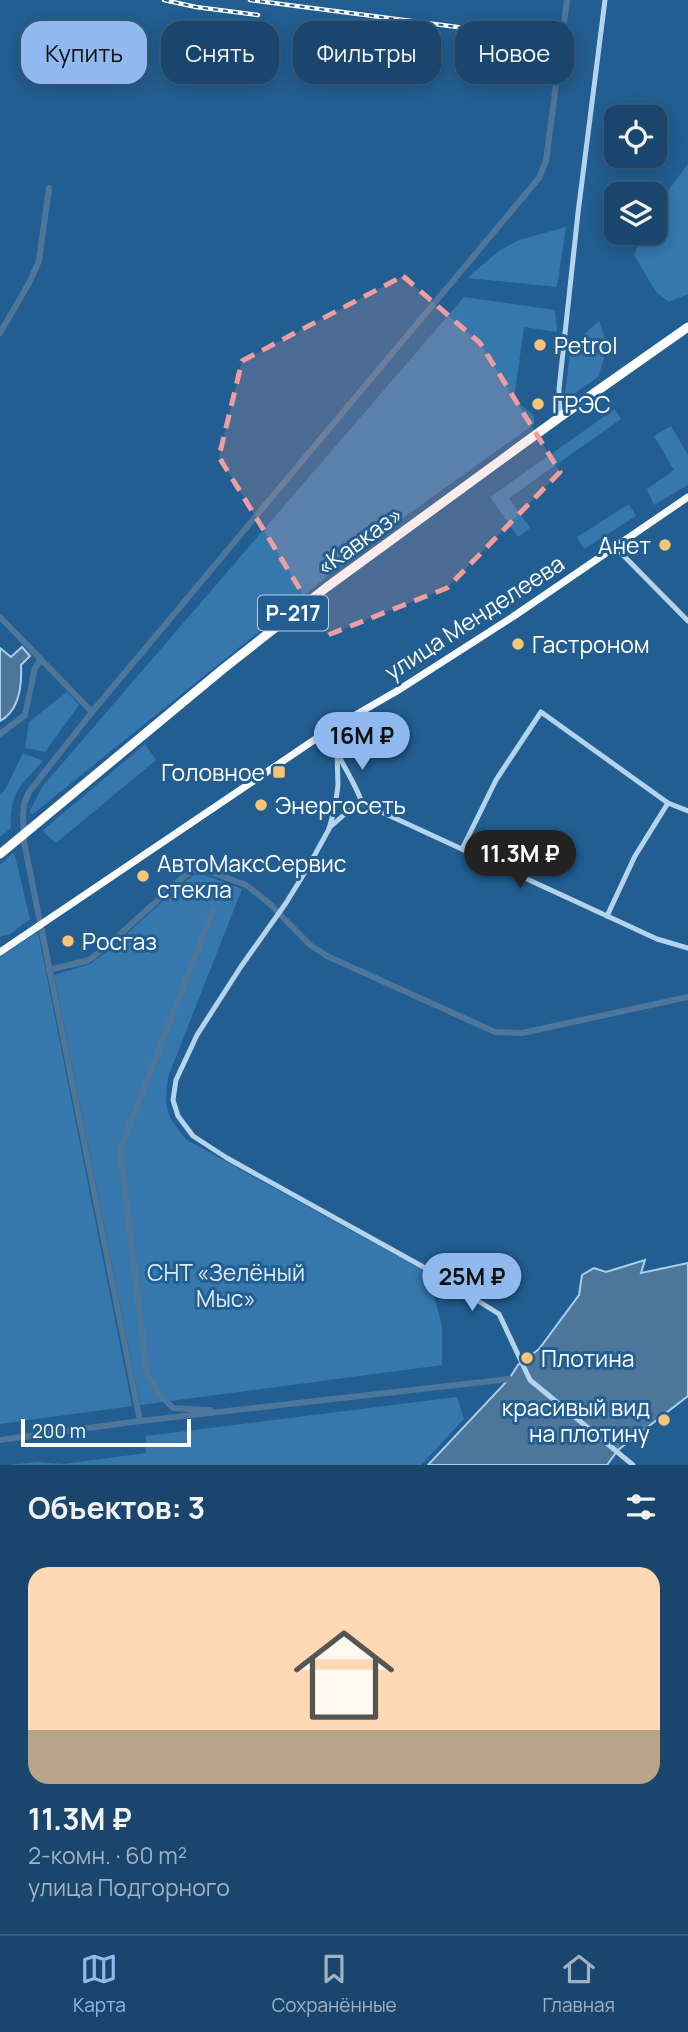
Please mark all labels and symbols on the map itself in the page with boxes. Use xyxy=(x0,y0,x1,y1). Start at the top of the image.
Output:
place label: Petrol xyxy=(554,329,618,361)
marker: Petrol xyxy=(532,337,548,353)
place label: ГРЭС xyxy=(552,388,611,420)
marker: ГРЭС xyxy=(530,396,546,412)
street label: «Кавказ» xyxy=(309,498,409,582)
place label: Анет xyxy=(598,529,651,561)
marker: Анет xyxy=(657,537,673,553)
street label: улица Менделеева xyxy=(378,547,570,687)
road number: Р-217 xyxy=(258,596,328,630)
place label: Гастроном xyxy=(532,628,650,660)
marker: Гастроном xyxy=(510,636,526,652)
pin: 16M ₽ xyxy=(313,712,411,772)
place label: Головное xyxy=(161,756,265,788)
marker: Головное xyxy=(271,764,287,780)
place label: Энергосеть xyxy=(275,789,406,821)
marker: Энергосеть xyxy=(253,797,269,813)
pin: 11.3M ₽ xyxy=(455,830,585,890)
place label: АвтоМаксСервис стекла xyxy=(157,847,347,905)
marker: АвтоМаксСервис стекла xyxy=(135,868,151,884)
place label: Росгаз xyxy=(82,925,157,957)
marker: Росгаз xyxy=(60,933,76,949)
pin: 25M ₽ xyxy=(423,1254,521,1313)
park label: СНТ «Зелёный Мыс» xyxy=(147,1256,305,1314)
place label: Плотина xyxy=(541,1342,635,1374)
marker: Плотина xyxy=(519,1350,535,1366)
place label: красивый вид на плотину xyxy=(502,1391,650,1449)
marker: красивый вид на плотину xyxy=(656,1412,672,1428)
scale bar xyxy=(21,1416,191,1448)

